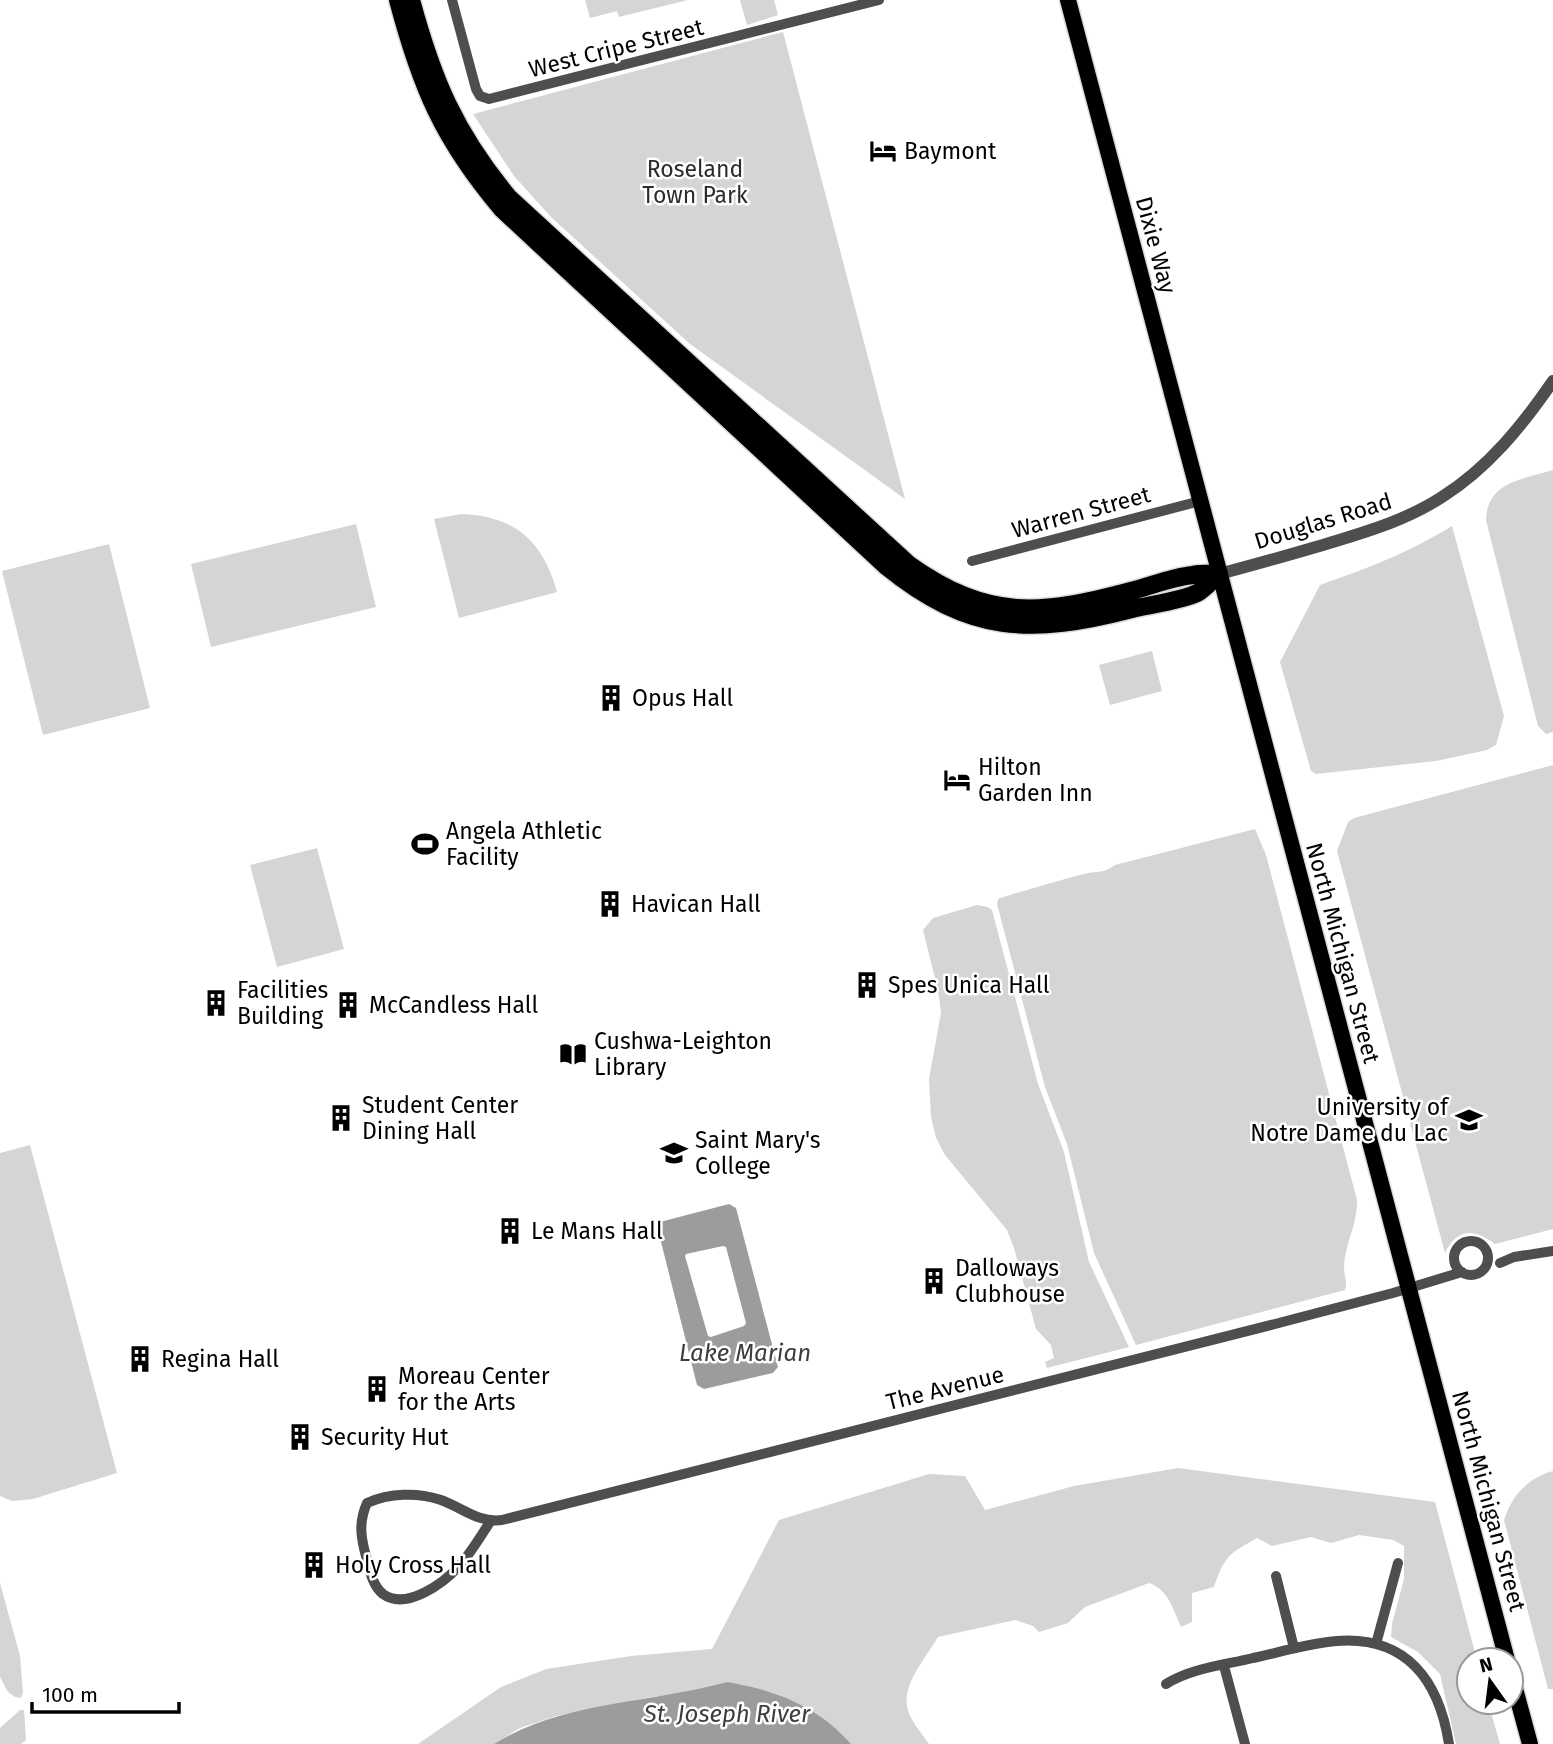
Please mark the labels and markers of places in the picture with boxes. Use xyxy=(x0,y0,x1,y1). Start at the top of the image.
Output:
hotel icon: Baymont xyxy=(868,136,898,166)
place label: Baymont xyxy=(904,137,997,165)
building icon: Opus Hall xyxy=(596,683,626,713)
place label: Opus Hall xyxy=(632,684,733,712)
place label: Hilton Garden Inn xyxy=(978,753,1093,807)
hotel icon: Hilton Garden Inn xyxy=(942,765,972,795)
place label: Angela Athletic Facility xyxy=(446,817,602,871)
sports icon: Angela Athletic Facility xyxy=(410,829,440,859)
building icon: Havican Hall xyxy=(595,889,625,919)
place label: Havican Hall xyxy=(631,890,761,918)
building icon: Spes Unica Hall xyxy=(852,970,882,1000)
place label: Spes Unica Hall xyxy=(888,971,1050,999)
place label: Facilities Building xyxy=(237,976,328,1030)
building icon: Facilities Building xyxy=(201,988,231,1018)
building icon: McCandless Hall xyxy=(333,990,363,1020)
place label: McCandless Hall xyxy=(369,991,538,1019)
place label: Cushwa-Leighton Library xyxy=(594,1027,772,1081)
library icon: Cushwa-Leighton Library xyxy=(558,1039,588,1069)
place label: Student Center Dining Hall xyxy=(362,1091,518,1145)
place label: University of Notre Dame du Lac xyxy=(1250,1093,1450,1147)
building icon: Student Center Dining Hall xyxy=(326,1103,356,1133)
school or university icon: University of Notre Dame du Lac xyxy=(1454,1105,1484,1135)
place label: Saint Mary's College xyxy=(695,1126,821,1180)
school or university icon: Saint Mary's College xyxy=(659,1138,689,1168)
building icon: Le Mans Hall xyxy=(495,1216,525,1246)
place label: Le Mans Hall xyxy=(531,1217,663,1245)
place label: Dalloways Clubhouse xyxy=(955,1254,1065,1308)
building icon: Dalloways Clubhouse xyxy=(919,1266,949,1296)
building icon: Regina Hall xyxy=(125,1344,155,1374)
place label: Regina Hall xyxy=(161,1345,279,1373)
place label: Moreau Center for the Arts xyxy=(398,1362,550,1416)
building icon: Moreau Center for the Arts xyxy=(362,1374,392,1404)
building icon: Security Hut xyxy=(285,1422,315,1452)
place label: Security Hut xyxy=(321,1423,449,1451)
building icon: Holy Cross Hall xyxy=(299,1550,329,1580)
place label: Holy Cross Hall xyxy=(335,1551,491,1579)

